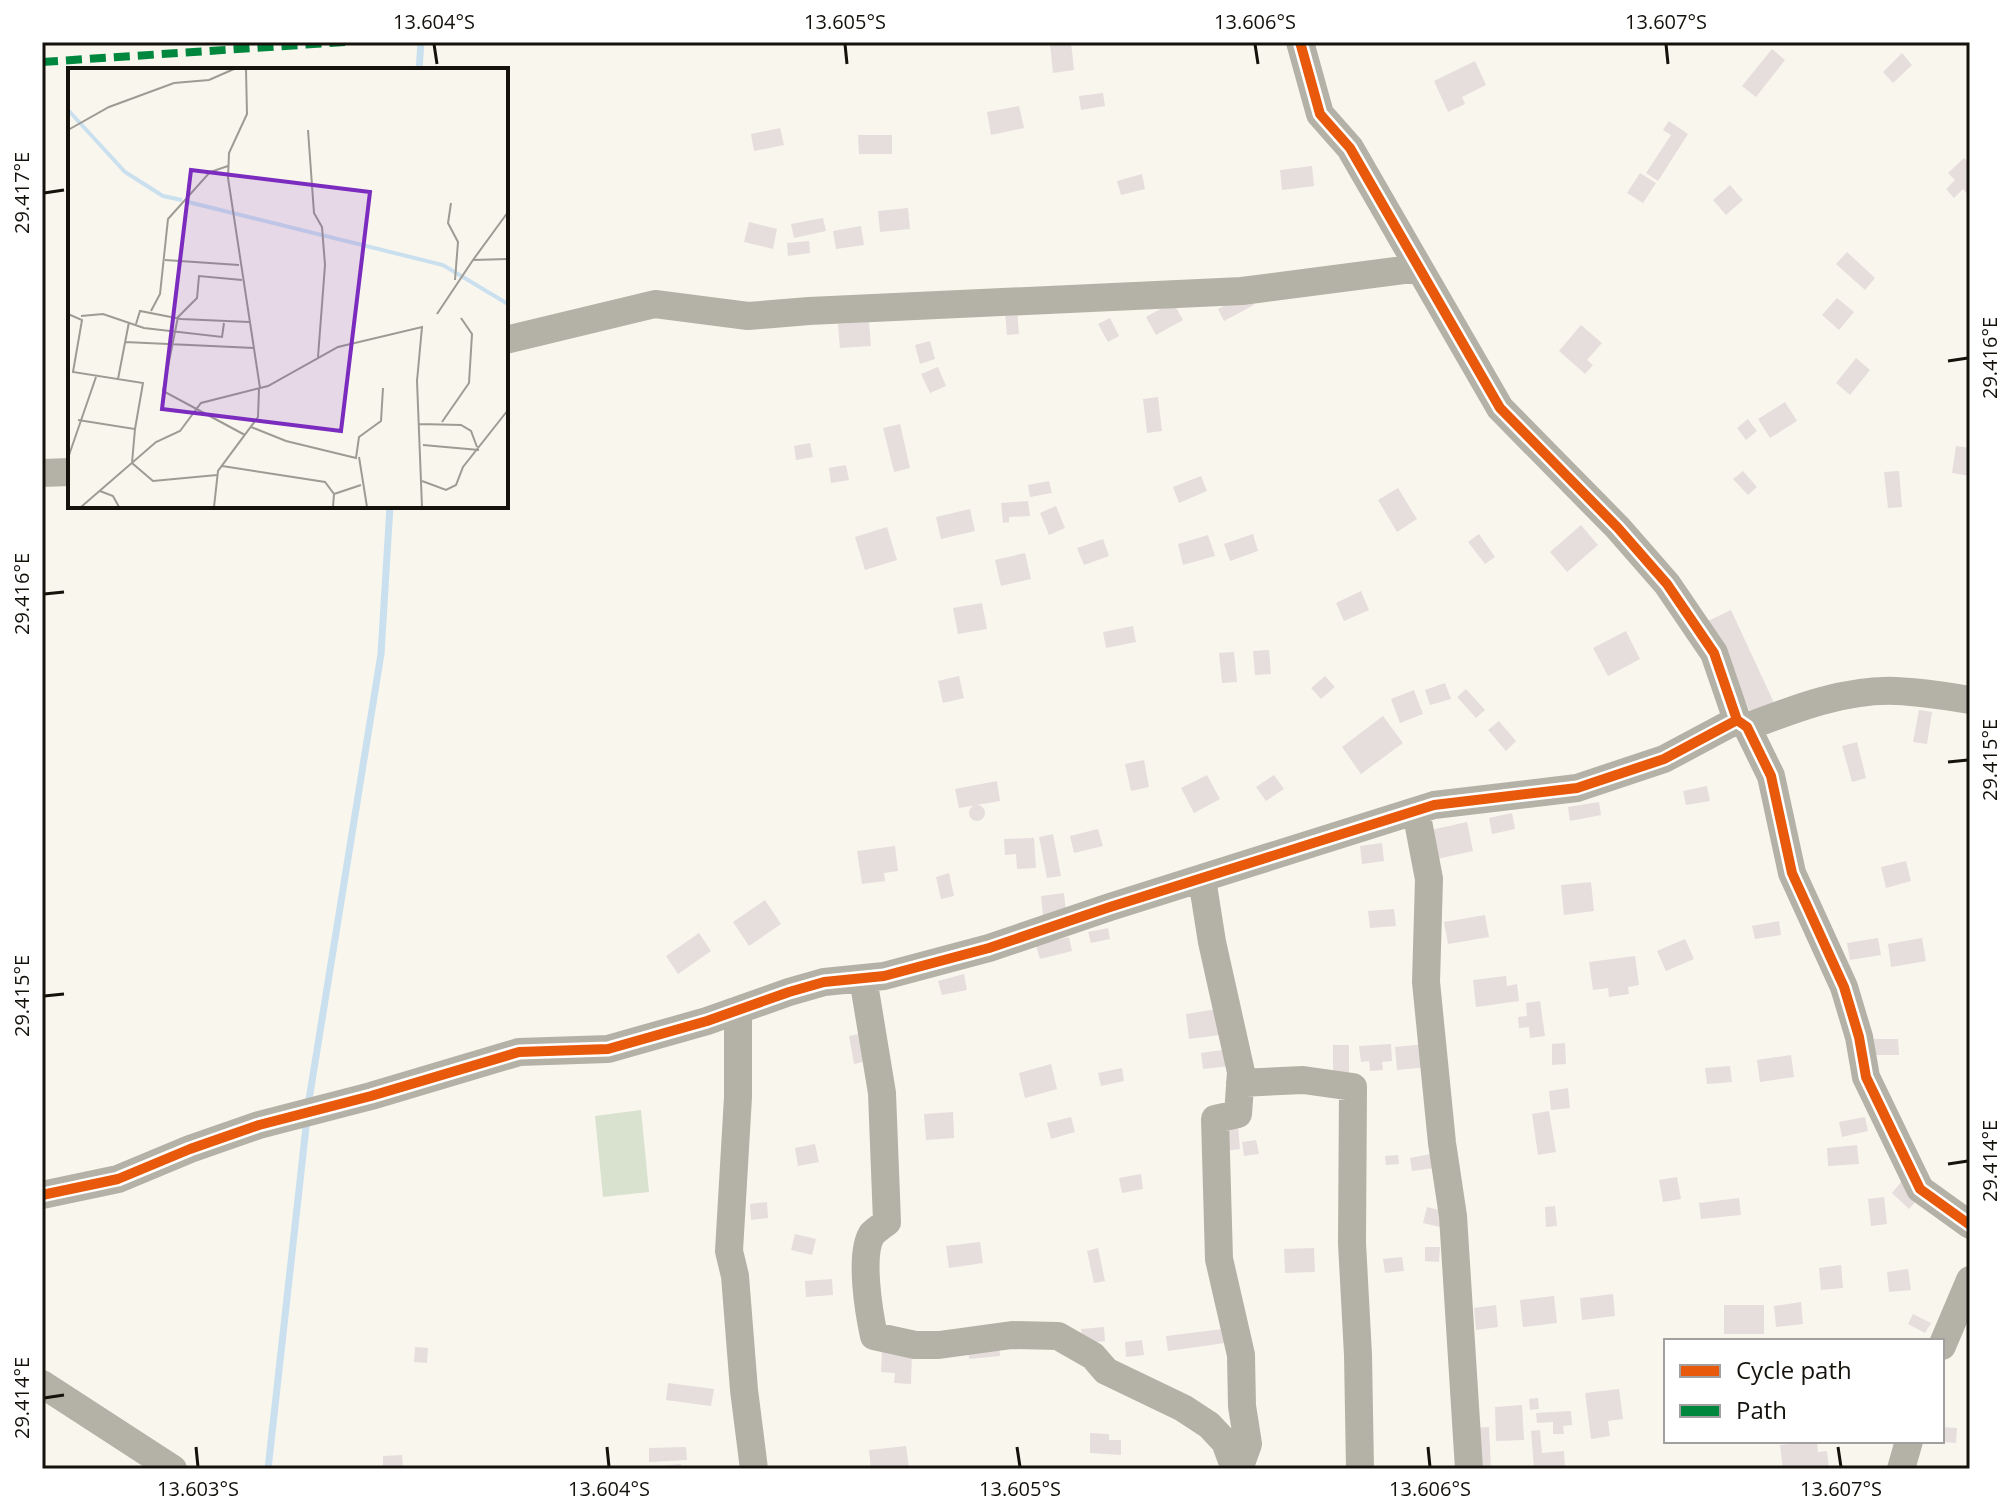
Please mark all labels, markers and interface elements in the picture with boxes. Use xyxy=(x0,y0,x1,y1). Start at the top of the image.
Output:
text: 13.604°S xyxy=(393,8,475,35)
text: 13.605°S xyxy=(804,8,886,35)
text: 13.606°S xyxy=(1214,8,1296,35)
text: 13.607°S xyxy=(1625,8,1707,35)
inset map xyxy=(68,68,508,508)
text: 29.417°E xyxy=(8,152,35,234)
text: 29.416°E xyxy=(1976,317,2003,399)
text: 29.416°E xyxy=(8,553,35,635)
text: 29.415°E xyxy=(1976,719,2003,801)
text: 29.415°E xyxy=(8,955,35,1037)
text: 29.414°E xyxy=(1976,1120,2003,1202)
legend xyxy=(1664,1339,1944,1443)
text: Cycle path xyxy=(1736,1353,1852,1386)
text: 29.414°E xyxy=(8,1357,35,1439)
text: Path xyxy=(1736,1393,1787,1426)
text: 13.603°S xyxy=(157,1475,239,1502)
text: 13.604°S xyxy=(568,1475,650,1502)
text: 13.605°S xyxy=(979,1475,1061,1502)
text: 13.606°S xyxy=(1389,1475,1471,1502)
text: 13.607°S xyxy=(1800,1475,1882,1502)

